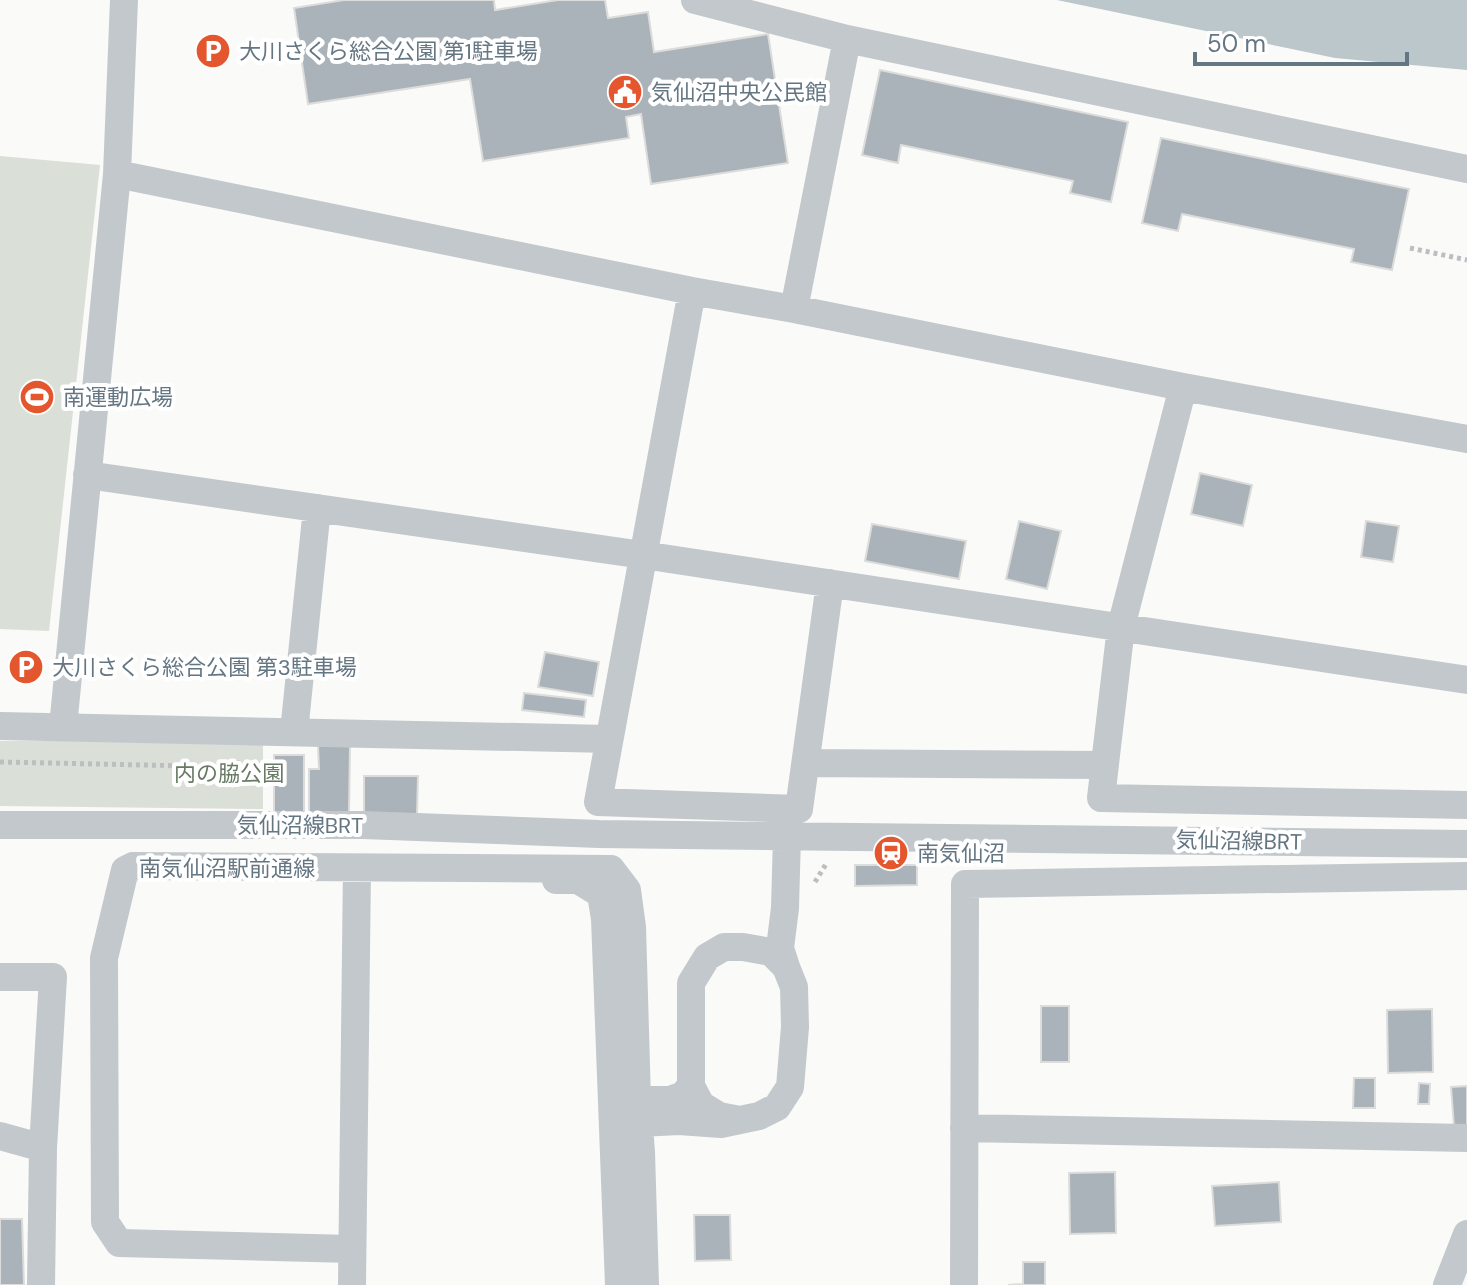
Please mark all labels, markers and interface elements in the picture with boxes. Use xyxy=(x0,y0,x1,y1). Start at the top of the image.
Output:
scale bar xyxy=(1195,16,1407,66)
text: 50 m xyxy=(1207,28,1266,59)
parking icon: 大川さくら総合公園 第1駐車場 xyxy=(194,32,232,70)
place label: 大川さくら総合公園 第1駐車場 xyxy=(239,37,538,66)
public building icon: 気仙沼中央公民館 xyxy=(606,73,644,111)
place label: 気仙沼中央公民館 xyxy=(651,78,827,107)
sports icon: 南運動広場 xyxy=(18,378,56,416)
place label: 南運動広場 xyxy=(63,383,173,412)
parking icon: 大川さくら総合公園 第3駐車場 xyxy=(7,648,45,686)
place label: 大川さくら総合公園 第3駐車場 xyxy=(52,653,357,682)
park label: 内の脇公園 xyxy=(174,759,284,788)
street label: 気仙沼線BRT xyxy=(237,811,363,840)
street label: 気仙沼線BRT xyxy=(1175,825,1303,857)
station icon: 南気仙沼 xyxy=(872,834,910,872)
place label: 南気仙沼 xyxy=(917,839,1005,868)
street label: 南気仙沼駅前通線 xyxy=(139,854,315,883)

